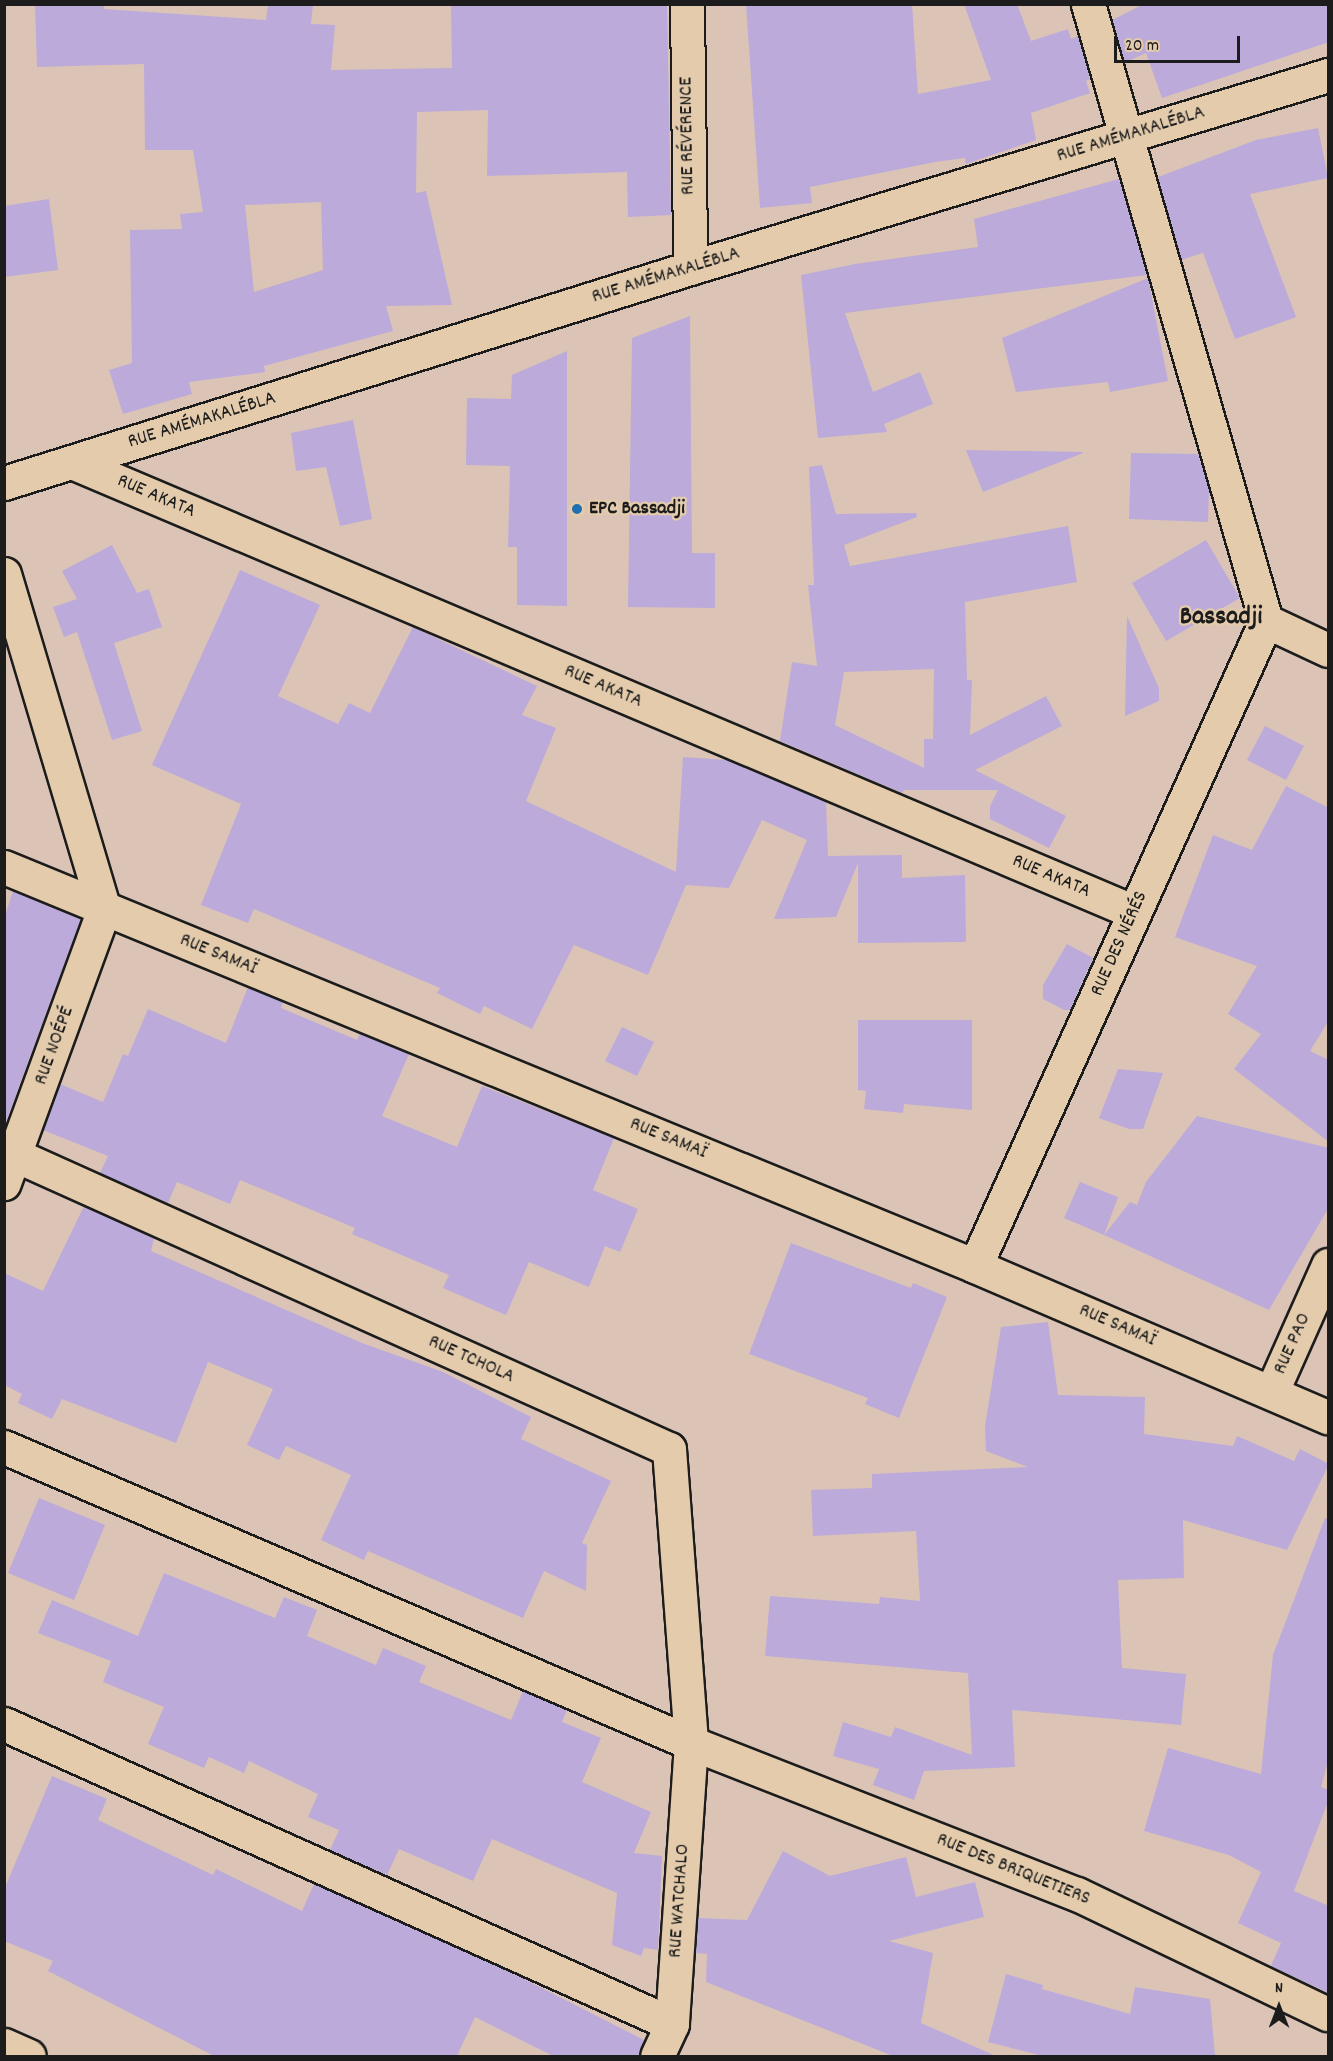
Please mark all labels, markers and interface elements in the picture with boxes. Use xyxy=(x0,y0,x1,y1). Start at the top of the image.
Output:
scale bar xyxy=(1117,24,1243,62)
text: 20 m xyxy=(1125,34,1159,59)
street label: RUE RÉVÉRENCE xyxy=(675,77,701,195)
street label: RUE AMÉMAKALÉBLA xyxy=(1054,101,1208,169)
street label: RUE AMÉMAKALÉBLA xyxy=(589,242,743,310)
street label: RUE AMÉMAKALÉBLA xyxy=(125,387,279,455)
street label: RUE AKATA xyxy=(113,470,199,524)
place label: EPC Bassadji xyxy=(589,497,685,521)
marker: EPC Bassadji xyxy=(570,502,584,516)
district label: Bassadji xyxy=(1180,602,1262,634)
street label: RUE AKATA xyxy=(560,660,646,714)
street label: RUE AKATA xyxy=(1008,850,1094,904)
street label: RUE DES NÉRÉS xyxy=(1086,888,1154,1000)
street label: RUE SAMAÏ xyxy=(176,929,260,981)
street label: RUE NOÉPÉ xyxy=(30,1004,80,1088)
street label: RUE SAMAÏ xyxy=(626,1113,710,1165)
street label: RUE SAMAÏ xyxy=(1075,1299,1159,1353)
street label: RUE PAO xyxy=(1269,1310,1317,1378)
street label: RUE TCHOLA xyxy=(424,1330,518,1390)
street label: RUE DES BRIQUETIERS xyxy=(933,1828,1093,1912)
street label: RUE WATCHALO xyxy=(664,1843,696,1959)
north arrow xyxy=(1249,1977,1309,2037)
text: N xyxy=(1275,1977,1283,2000)

